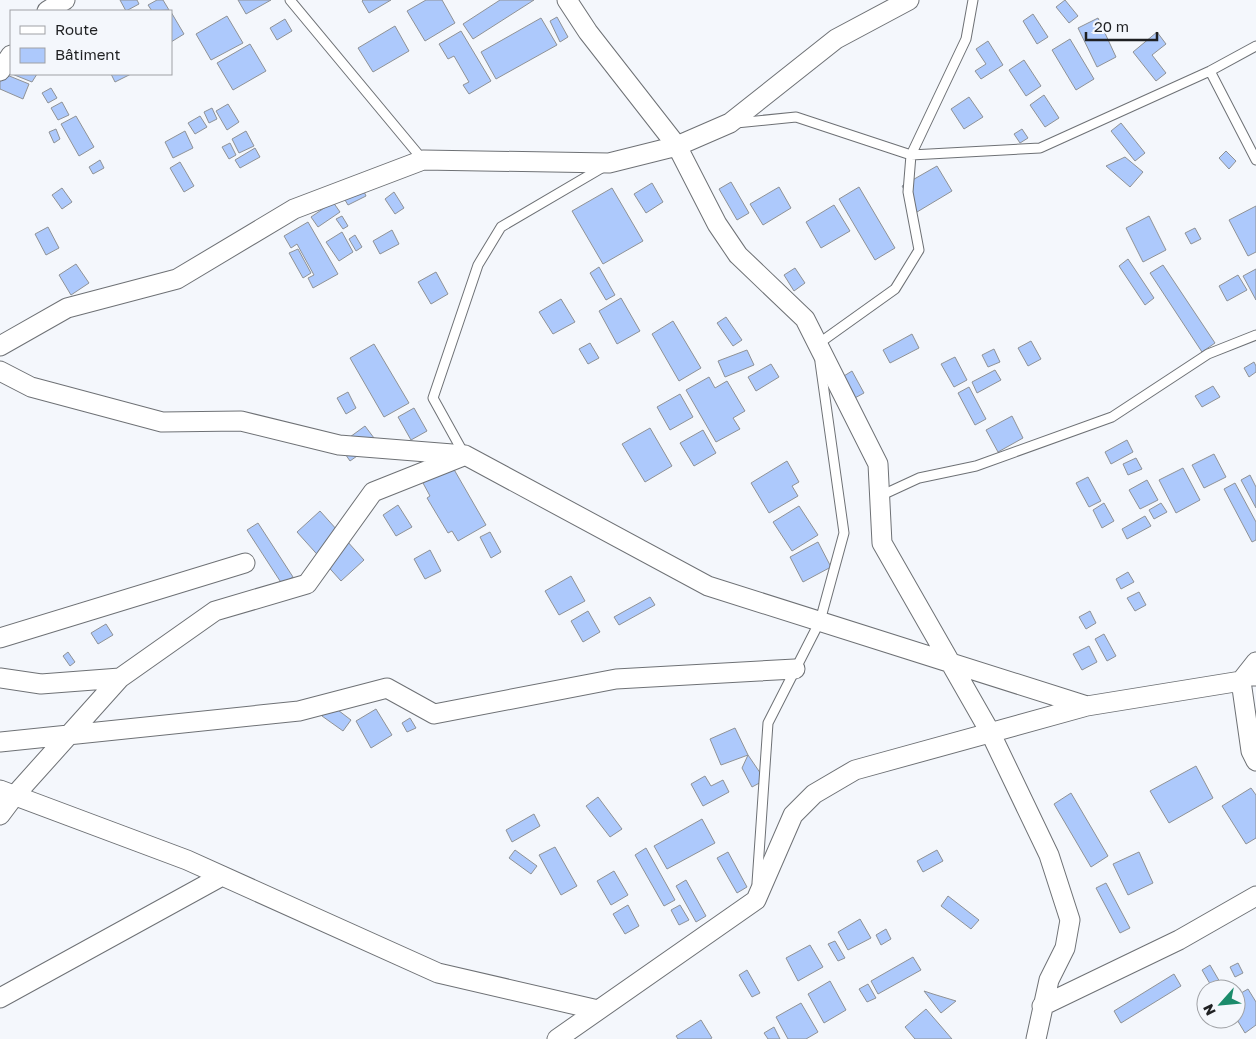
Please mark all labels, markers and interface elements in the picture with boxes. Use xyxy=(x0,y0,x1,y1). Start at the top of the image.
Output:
legend xyxy=(10,10,172,75)
scale bar xyxy=(1086,10,1157,42)
text: 20 m xyxy=(1094,17,1129,35)
text: Route xyxy=(55,20,98,38)
text: Bâtiment xyxy=(55,45,120,63)
north arrow xyxy=(1196,979,1246,1029)
text: N xyxy=(1199,1002,1219,1019)

